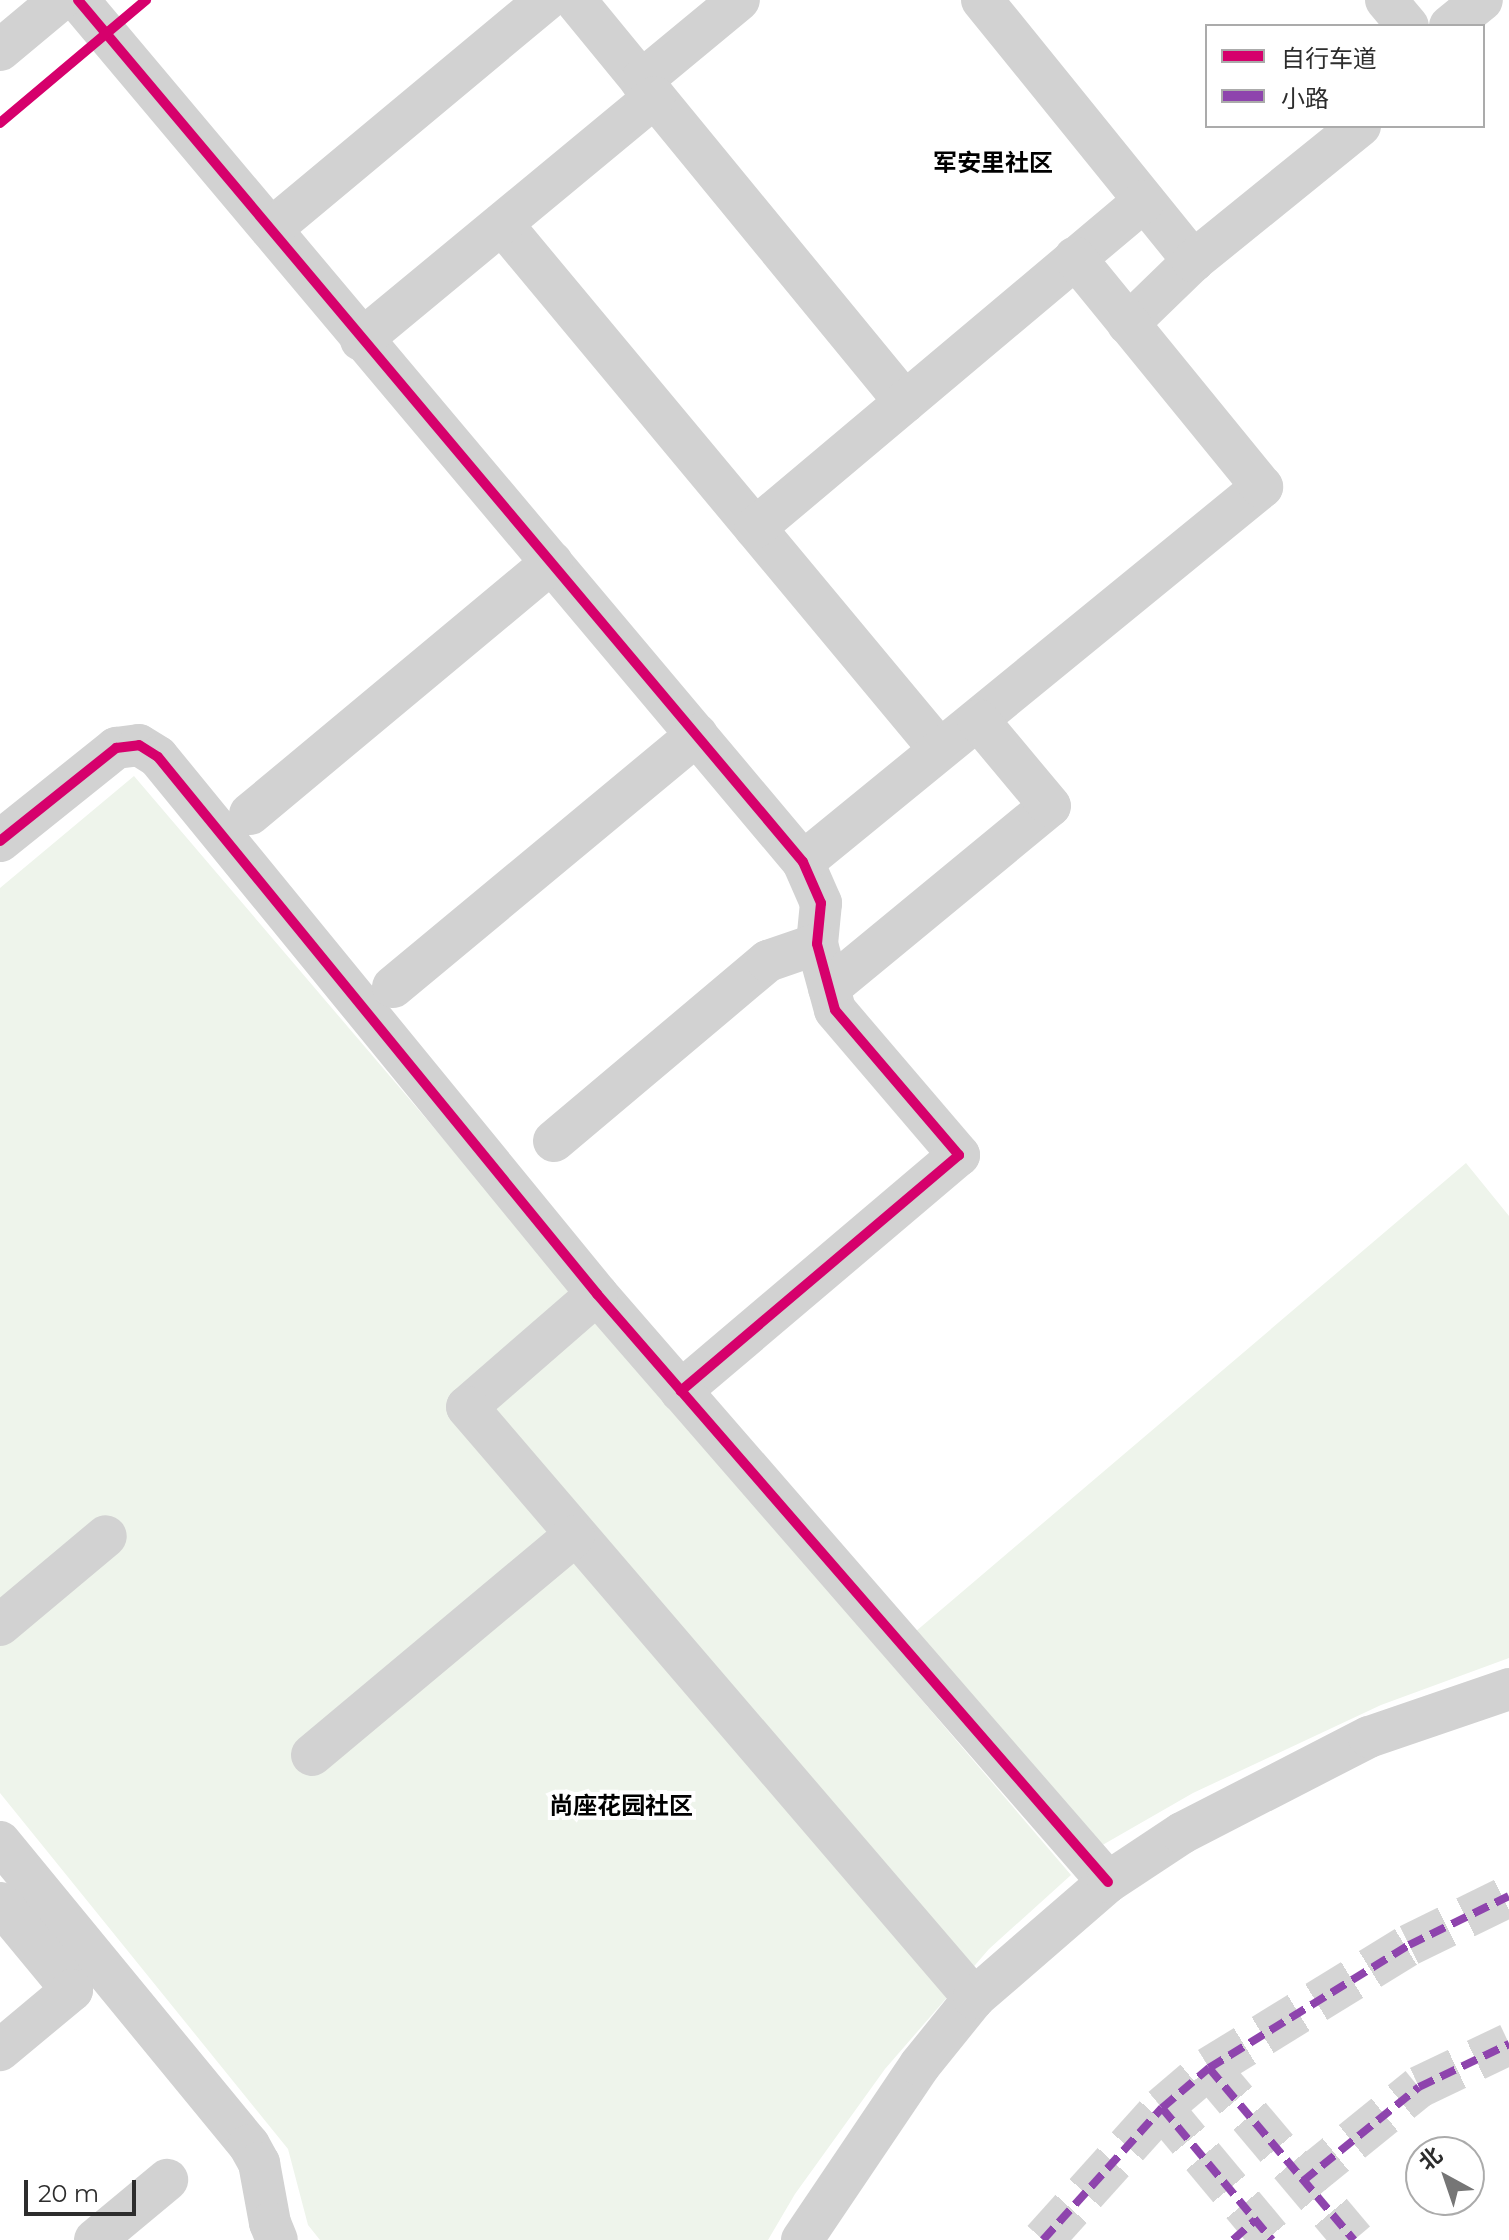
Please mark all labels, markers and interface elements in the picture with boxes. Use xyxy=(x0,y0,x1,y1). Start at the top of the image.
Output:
legend xyxy=(1205,24,1485,128)
text: 自行车道 xyxy=(1281,44,1377,73)
text: 小路 xyxy=(1281,84,1329,113)
district label: 军安里社区 xyxy=(933,149,1053,177)
district label: 尚座花园社区 xyxy=(549,1792,693,1820)
north arrow xyxy=(1405,2136,1485,2216)
text: 北 xyxy=(1413,2141,1448,2176)
scale bar xyxy=(28,2164,140,2214)
text: 20 m xyxy=(38,2179,99,2208)

